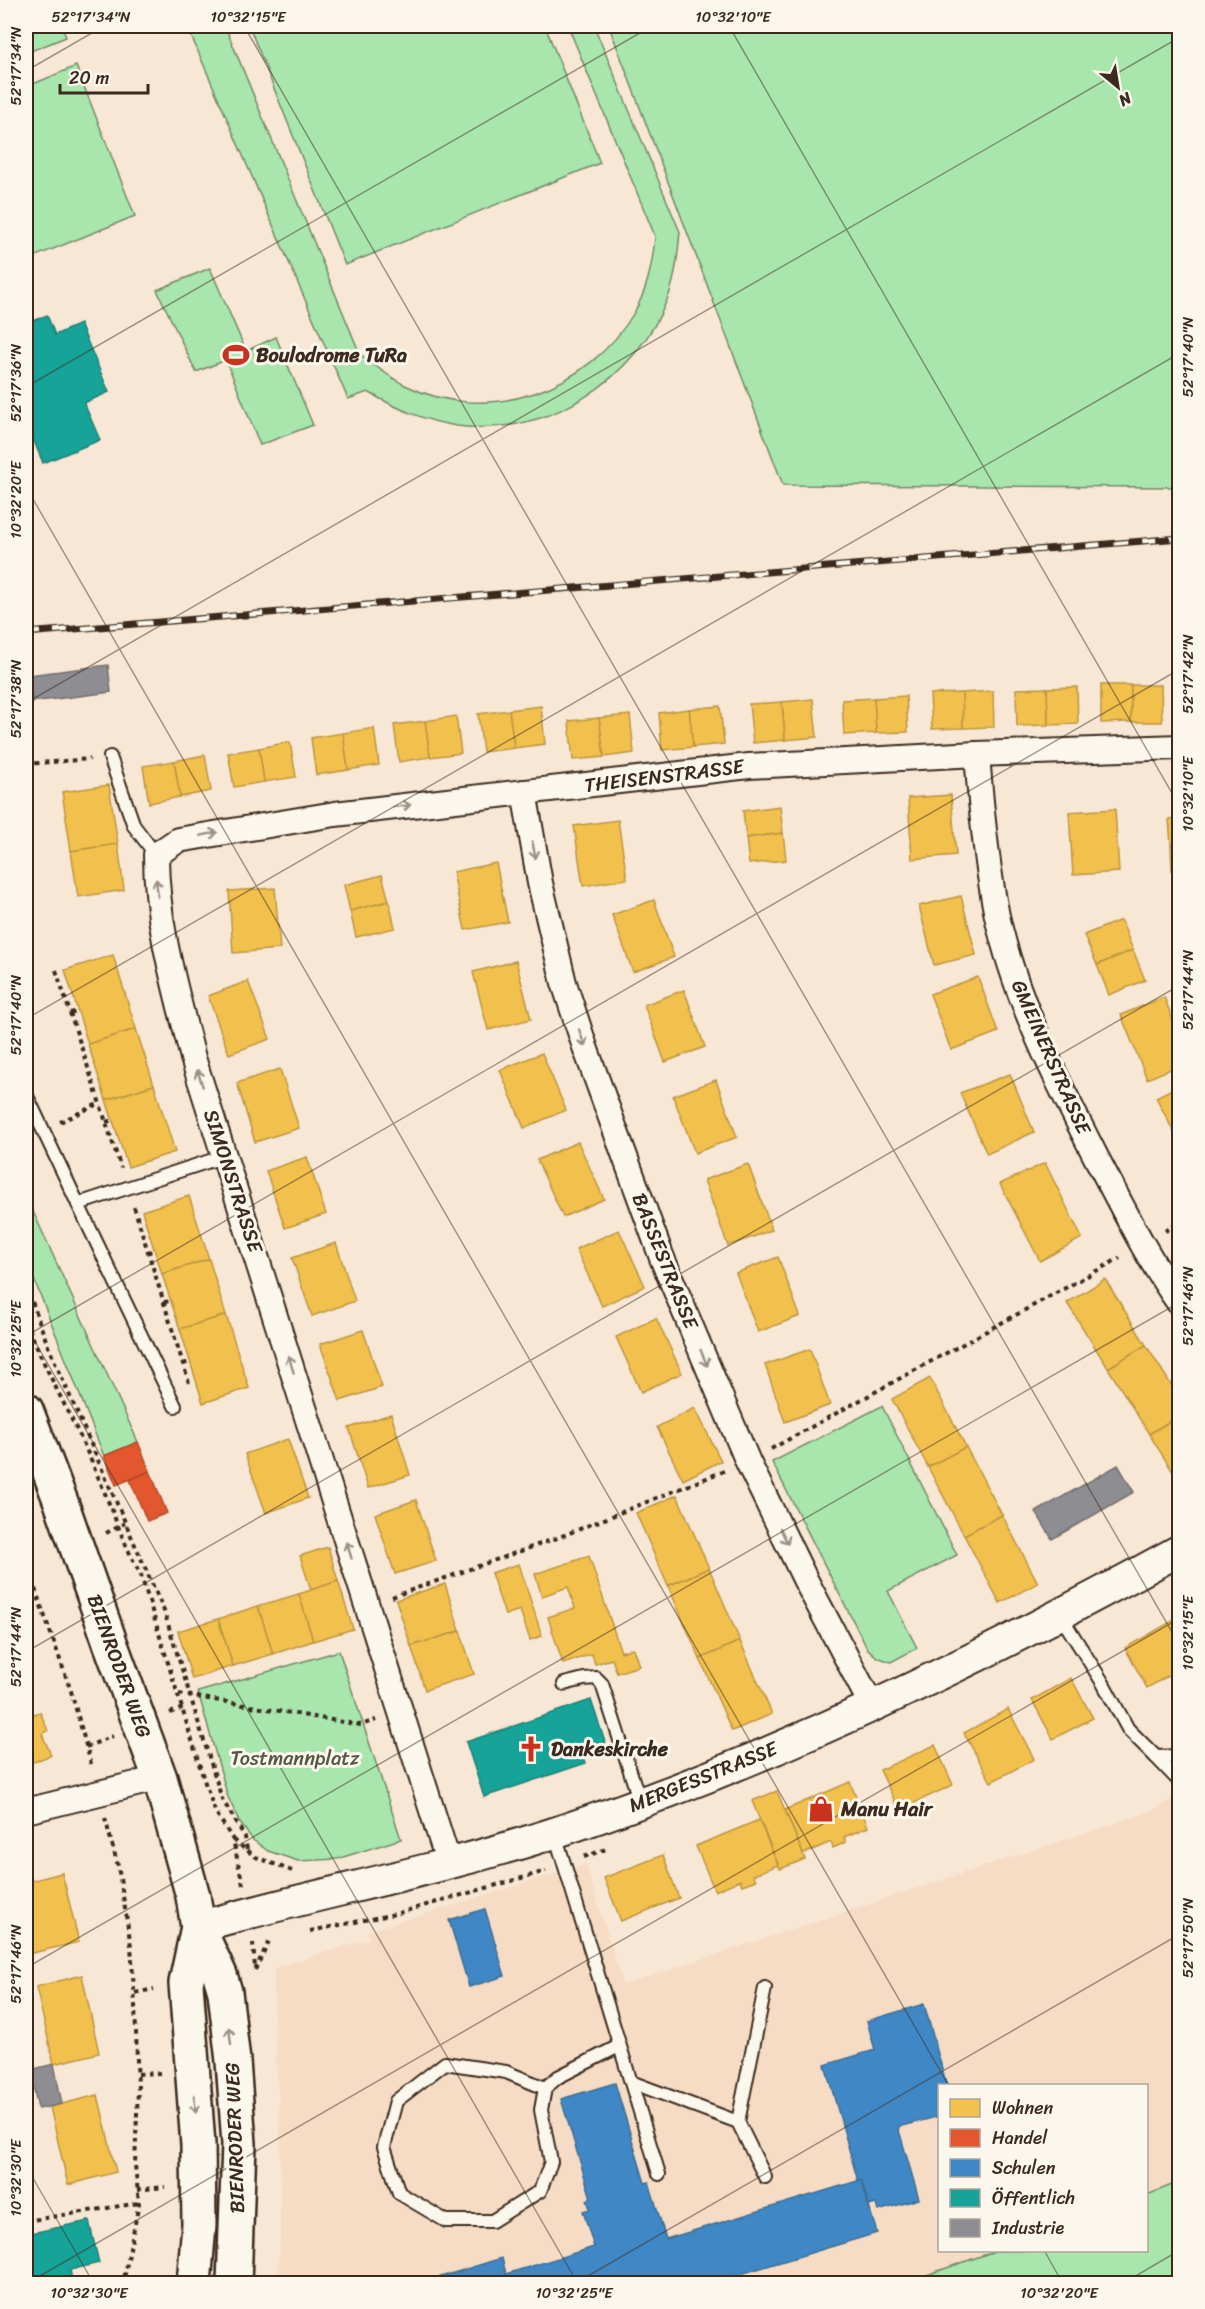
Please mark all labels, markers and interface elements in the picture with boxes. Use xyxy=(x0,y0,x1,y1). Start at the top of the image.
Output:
text: 52°17'34"N xyxy=(51,4,131,30)
text: 10°32'15"E xyxy=(211,4,287,30)
text: 10°32'10"E xyxy=(695,4,772,30)
text: 52°17'34"N xyxy=(3,26,29,106)
scale bar xyxy=(60,57,148,95)
north arrow xyxy=(1088,57,1148,117)
text: 20 m xyxy=(69,62,109,94)
text: N xyxy=(1112,84,1138,115)
text: 52°17'40"N xyxy=(1175,316,1201,397)
place label: Boulodrome TuRa xyxy=(256,338,407,373)
sports icon: Boulodrome TuRa xyxy=(221,340,251,370)
text: 52°17'36"N xyxy=(3,343,29,422)
text: 10°32'20"E xyxy=(3,460,29,539)
text: 52°17'42"N xyxy=(1175,634,1201,714)
text: 52°17'38"N xyxy=(3,659,29,738)
street label: THEISENSTRASSE xyxy=(582,749,748,803)
text: 10°32'10"E xyxy=(1175,755,1201,832)
one-way arrow xyxy=(392,800,412,811)
one-way arrow xyxy=(199,828,219,839)
one-way arrow xyxy=(529,839,540,859)
one-way arrow xyxy=(151,879,162,899)
text: 52°17'44"N xyxy=(1175,949,1201,1030)
text: 52°17'40"N xyxy=(3,974,29,1055)
street label: GMEINERSTRASSE xyxy=(1001,974,1102,1142)
one-way arrow xyxy=(577,1029,588,1048)
one-way arrow xyxy=(194,1069,205,1088)
street label: SIMONSTRASSE xyxy=(193,1105,273,1259)
street label: BASSESTRASSE xyxy=(622,1187,709,1336)
text: 52°17'46"N xyxy=(1175,1266,1201,1346)
text: 10°32'25"E xyxy=(3,1299,29,1378)
one-way arrow xyxy=(699,1348,710,1367)
one-way arrow xyxy=(285,1355,296,1374)
one-way arrow xyxy=(779,1526,790,1544)
one-way arrow xyxy=(343,1541,354,1560)
street label: BIENRODER WEG xyxy=(77,1589,161,1743)
text: 10°32'15"E xyxy=(1175,1594,1201,1670)
text: 52°17'44"N xyxy=(3,1606,29,1687)
street label: MERGESSTRASSE xyxy=(623,1731,784,1823)
place label: Dankeskirche xyxy=(551,1732,669,1767)
church icon: Dankeskirche xyxy=(516,1734,546,1764)
park label: Tostmannplatz xyxy=(231,1741,360,1776)
place label: Manu Hair xyxy=(840,1792,934,1827)
shop icon: Manu Hair xyxy=(806,1794,836,1824)
text: 52°17'50"N xyxy=(1175,1897,1201,1978)
text: 52°17'46"N xyxy=(3,1924,29,2004)
one-way arrow xyxy=(225,2027,236,2047)
street label: BIENRODER WEG xyxy=(215,2062,255,2214)
legend xyxy=(938,2084,1148,2252)
text: Wohnen xyxy=(992,2092,1053,2124)
one-way arrow xyxy=(190,2094,201,2114)
text: Handel xyxy=(992,2122,1048,2154)
text: 10°32'30"E xyxy=(3,2138,29,2217)
text: Schulen xyxy=(992,2152,1056,2184)
text: Öffentlich xyxy=(992,2182,1075,2214)
text: Industrie xyxy=(991,2212,1065,2244)
text: 10°32'30"E xyxy=(50,2280,129,2306)
text: 10°32'25"E xyxy=(535,2280,614,2306)
text: 10°32'20"E xyxy=(1020,2280,1099,2306)

